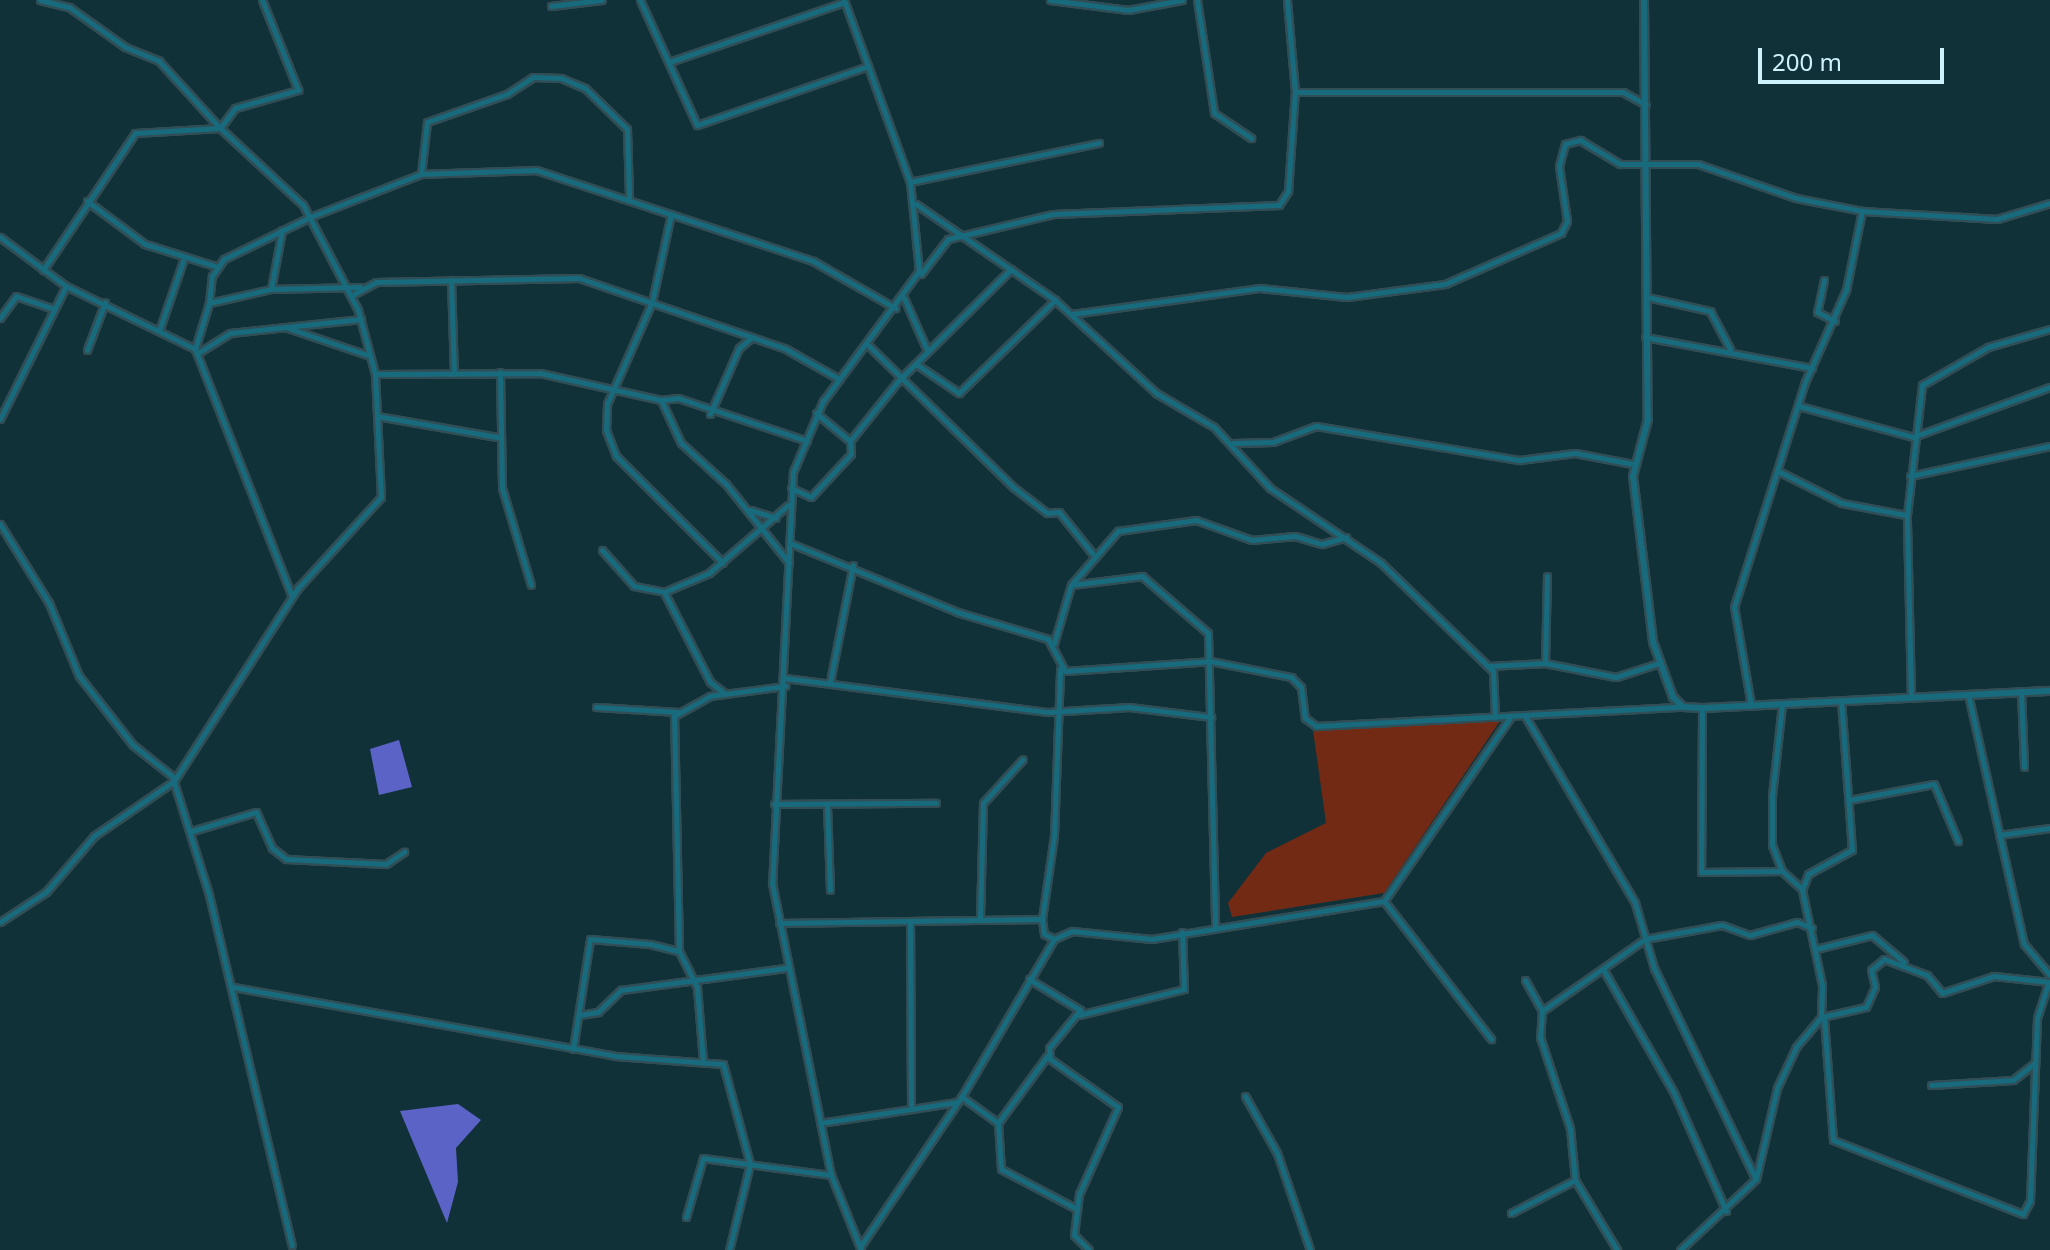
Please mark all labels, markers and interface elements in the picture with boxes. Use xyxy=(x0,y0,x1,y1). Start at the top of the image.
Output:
scale bar xyxy=(1762,32,1948,82)
text: 200 m xyxy=(1772,45,1842,78)

